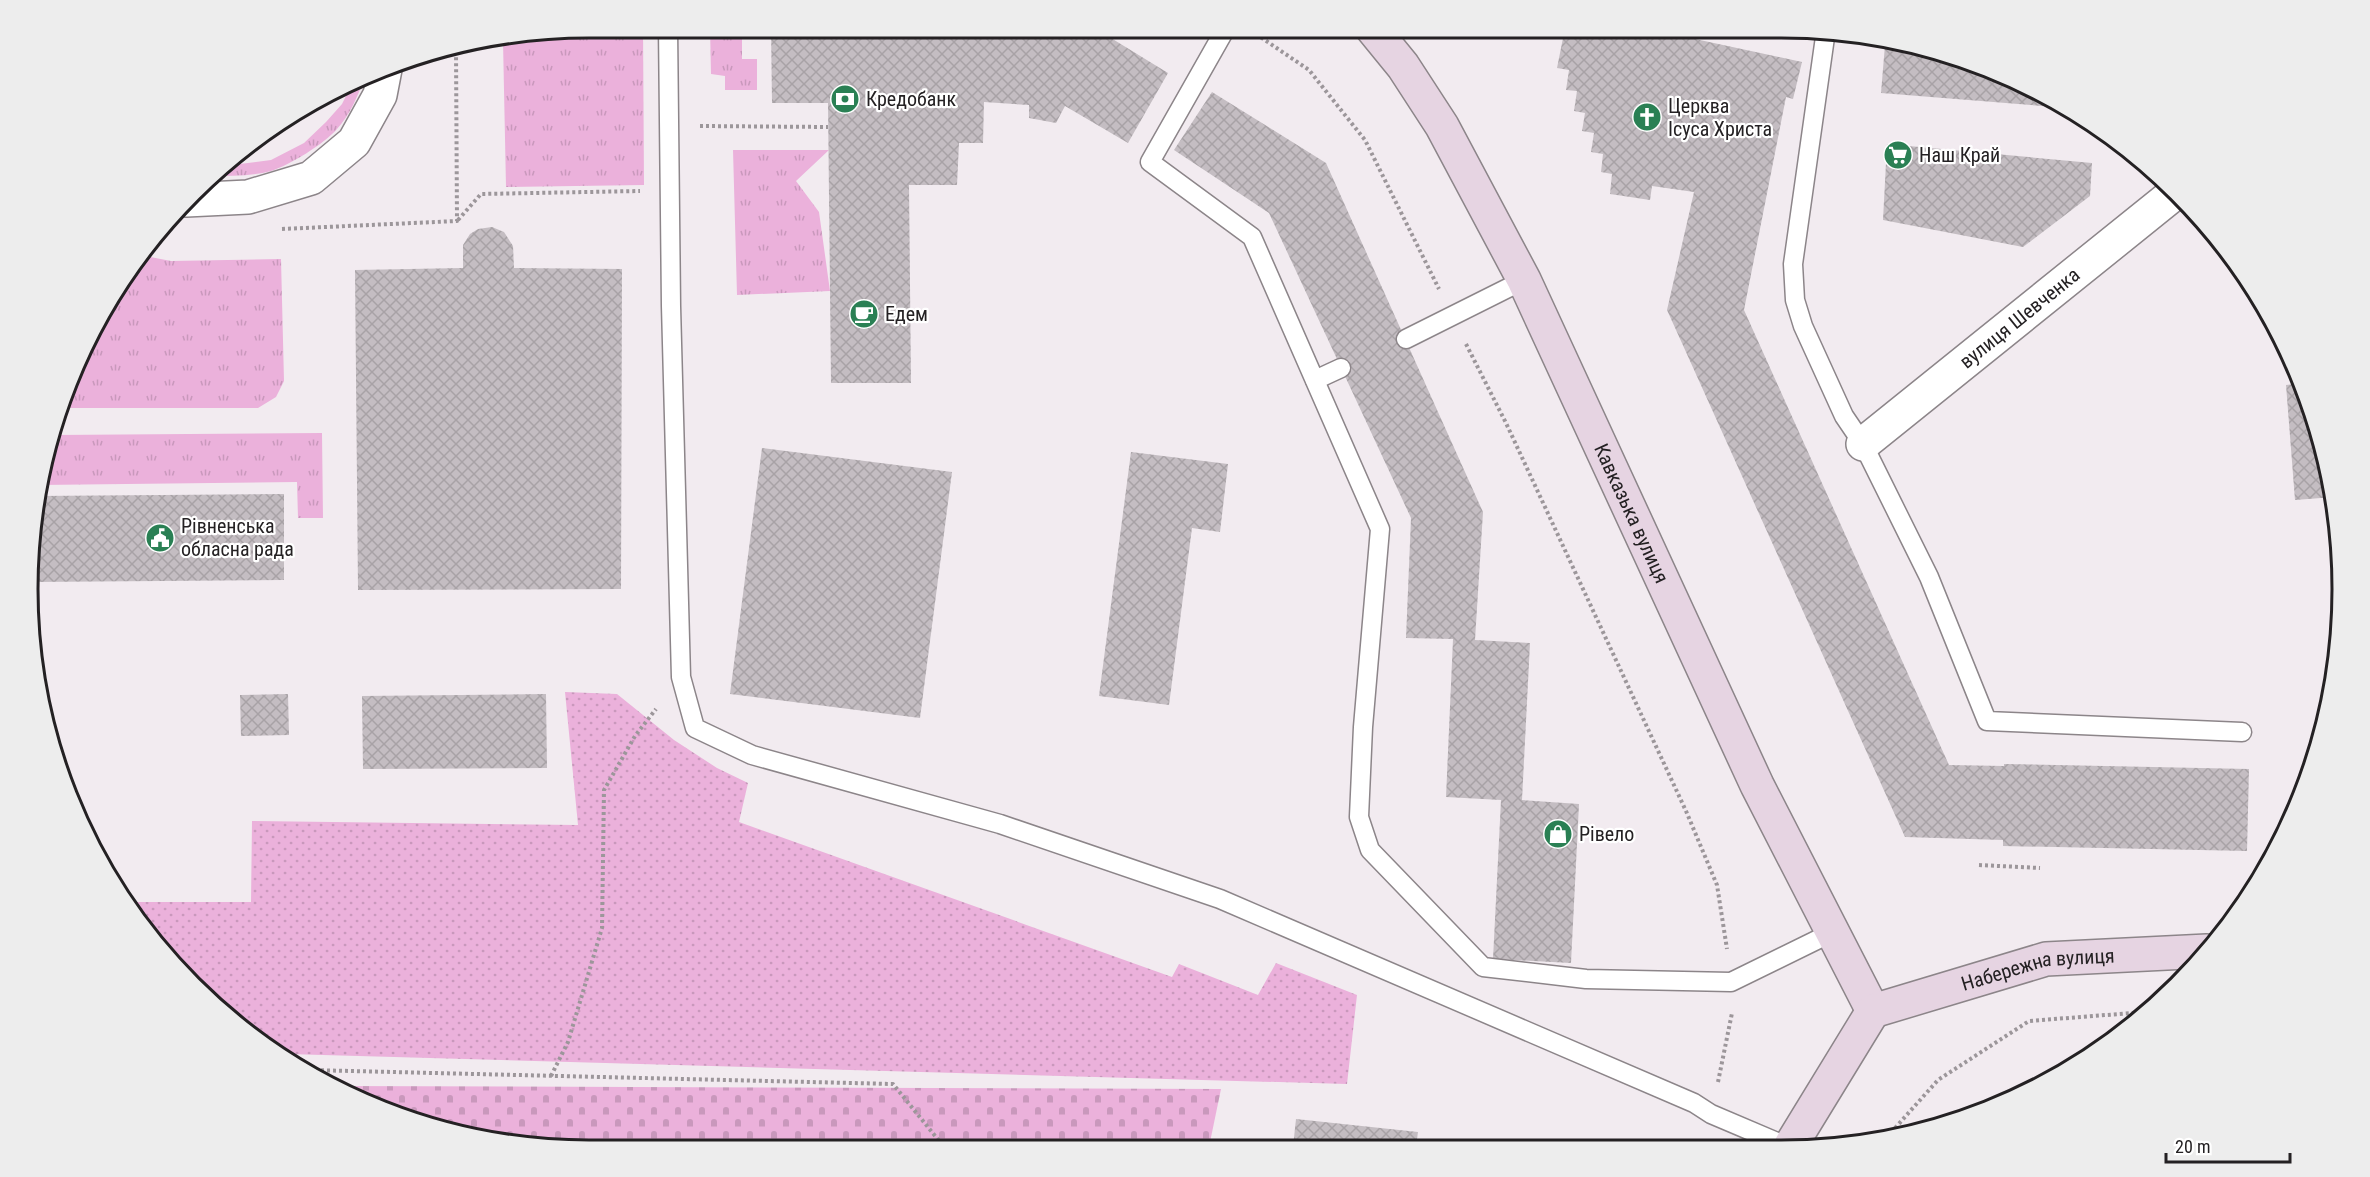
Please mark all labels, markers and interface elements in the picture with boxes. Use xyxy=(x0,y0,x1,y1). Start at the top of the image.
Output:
bank icon: Кредобанк xyxy=(829,83,861,115)
place label: Кредобанк xyxy=(866,87,956,111)
place label: Церква Ісуса Христа xyxy=(1668,94,1772,141)
church icon: Церква Ісуса Христа xyxy=(1631,101,1663,133)
supermarket icon: Наш Край xyxy=(1882,139,1914,171)
place label: Наш Край xyxy=(1919,143,2000,167)
street label: вулиця Шевченка xyxy=(1955,262,2084,373)
cafe icon: Едем xyxy=(848,298,880,330)
place label: Едем xyxy=(885,302,928,326)
street label: Кавказька вулиця xyxy=(1589,440,1674,587)
place label: Рівненська обласна рада xyxy=(181,514,294,561)
public building icon: Рівненська обласна рада xyxy=(144,522,176,554)
shop icon: Рівело xyxy=(1542,818,1574,850)
place label: Рівело xyxy=(1579,822,1634,846)
street label: Набережна вулиця xyxy=(1958,944,2115,996)
scale bar xyxy=(2166,1126,2290,1164)
text: 20 m xyxy=(2175,1136,2210,1157)

